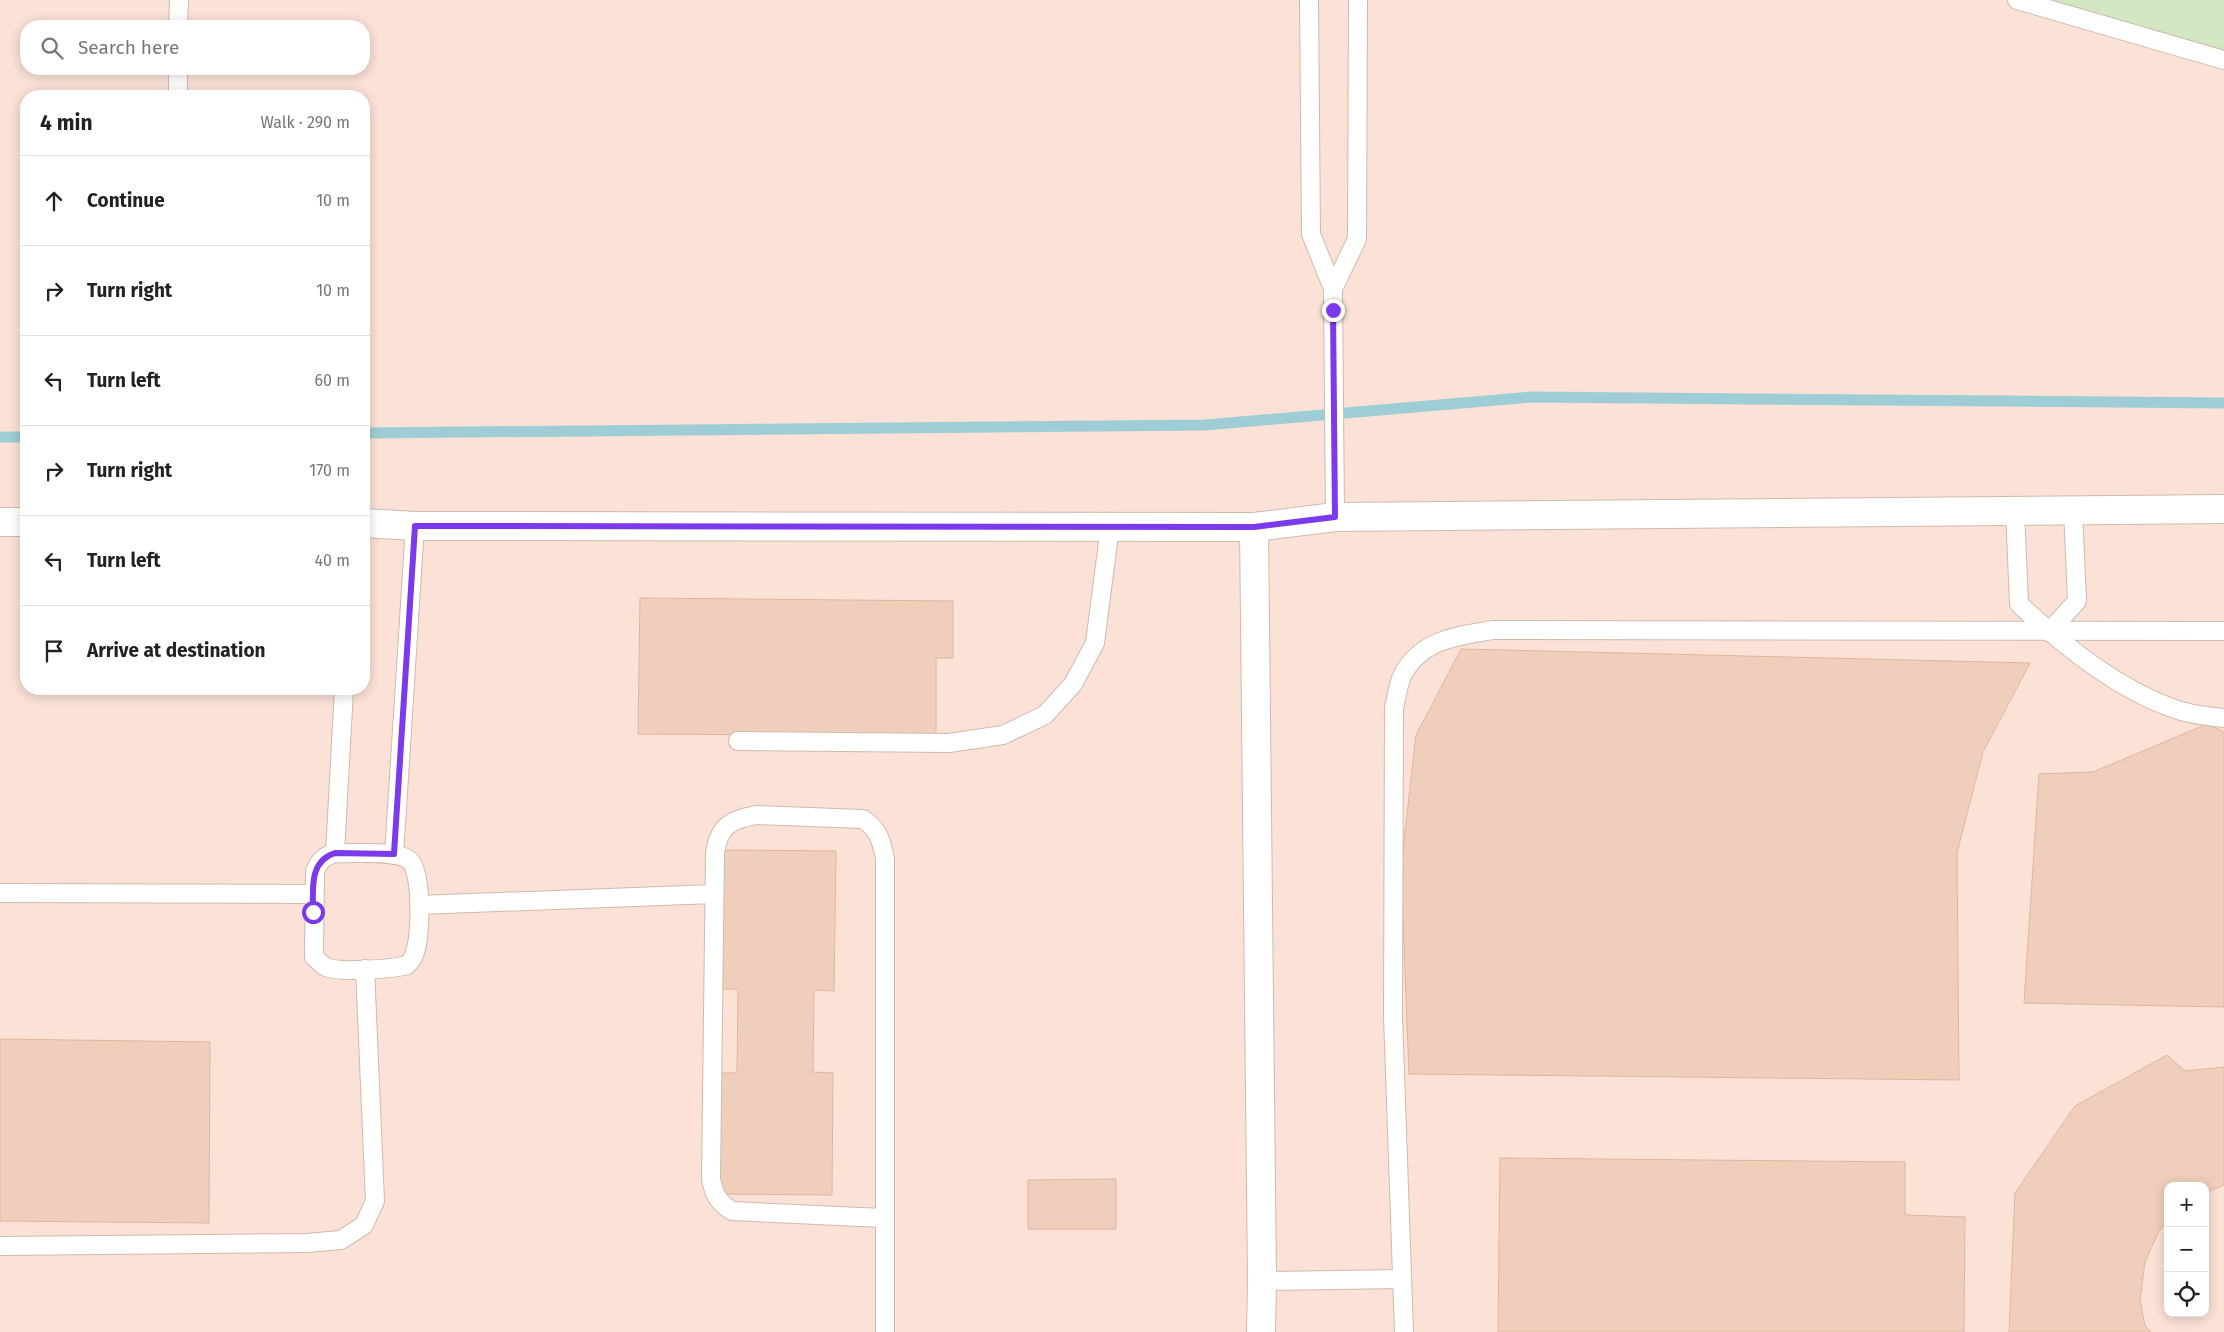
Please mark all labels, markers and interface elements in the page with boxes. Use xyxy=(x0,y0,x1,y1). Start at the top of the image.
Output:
search box xyxy=(20,20,370,75)
icon: search xyxy=(38,34,66,62)
text: Search here xyxy=(78,36,179,59)
text: 4 min xyxy=(40,110,93,136)
text: Walk · 290 m xyxy=(260,113,350,132)
icon: ahead xyxy=(40,187,68,215)
text: Continue xyxy=(87,189,165,212)
text: 10 m xyxy=(316,191,350,210)
icon: right xyxy=(40,277,68,305)
text: Turn right xyxy=(87,279,172,302)
text: 10 m xyxy=(316,281,350,300)
route end xyxy=(1322,299,1345,322)
icon: left xyxy=(40,367,68,395)
text: Turn left xyxy=(87,369,161,392)
text: 60 m xyxy=(315,371,350,390)
icon: right xyxy=(40,457,68,485)
text: Turn right xyxy=(87,459,172,482)
text: 170 m xyxy=(309,461,350,480)
icon: left xyxy=(40,547,68,575)
text: Turn left xyxy=(87,549,161,572)
text: 40 m xyxy=(315,551,350,570)
icon: arrive xyxy=(40,637,68,665)
text: Arrive at destination xyxy=(87,639,266,662)
route start xyxy=(302,901,325,924)
map controls xyxy=(2164,1182,2209,1317)
button: + xyxy=(2164,1182,2209,1227)
button: − xyxy=(2164,1227,2209,1272)
button: locate xyxy=(2164,1272,2209,1317)

